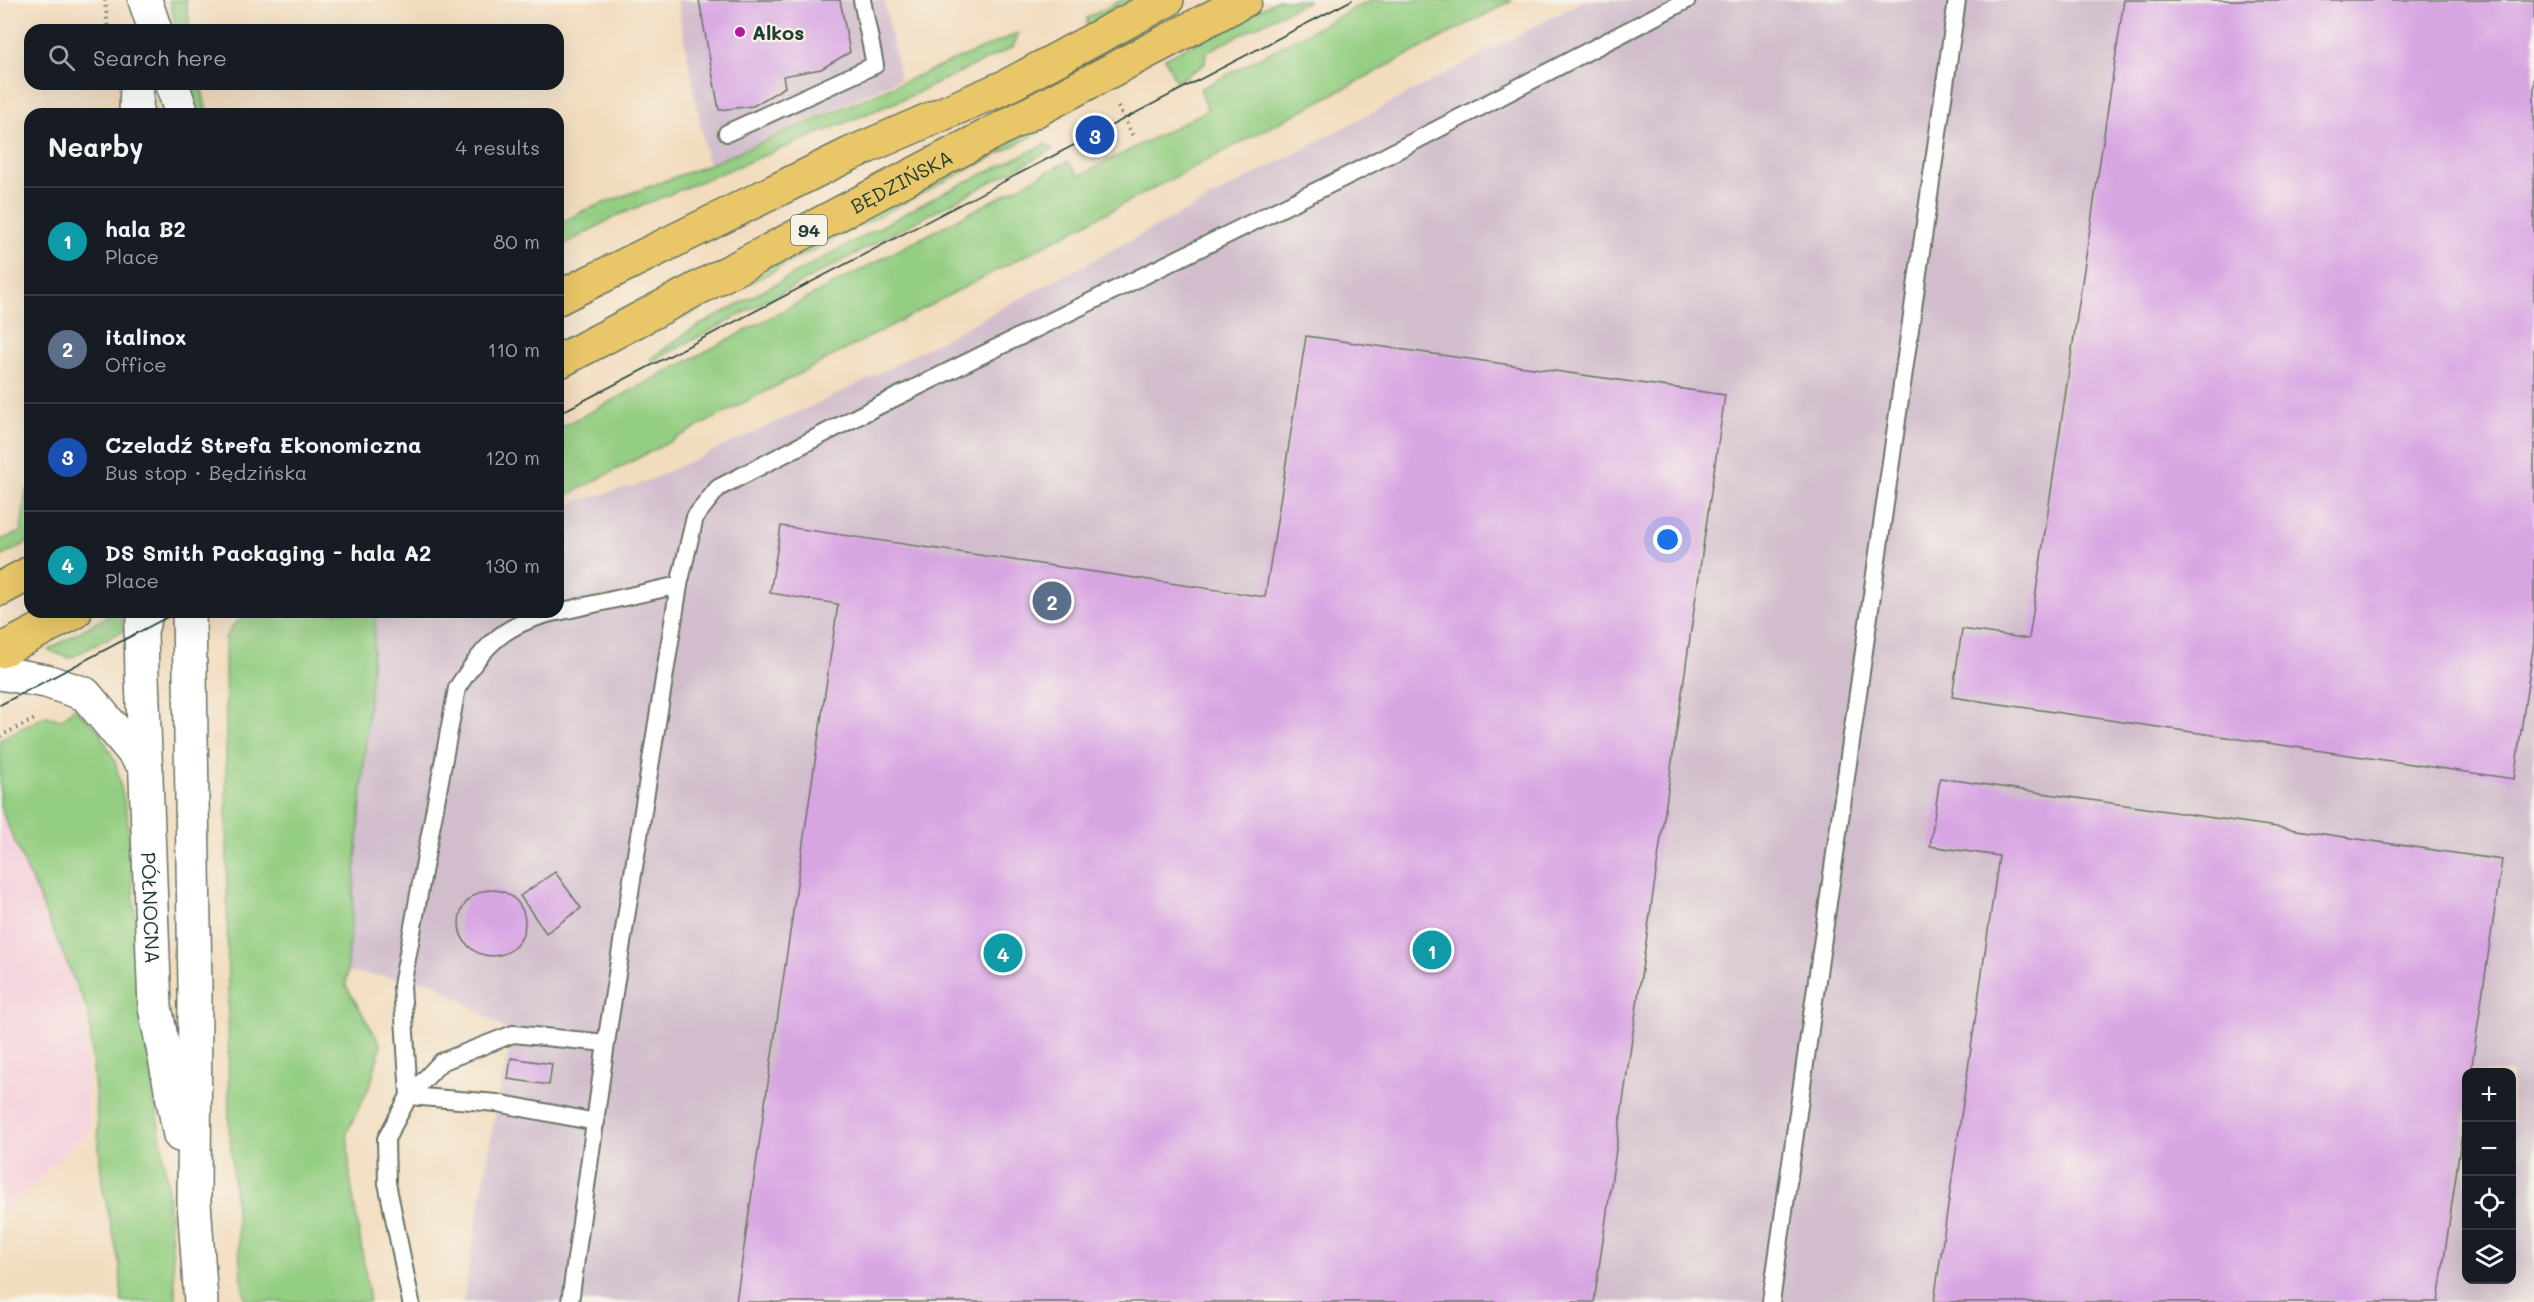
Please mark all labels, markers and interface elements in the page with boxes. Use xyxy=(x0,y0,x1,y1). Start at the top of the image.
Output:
place label: Alkos xyxy=(752,19,804,45)
search box xyxy=(24,24,564,90)
marker: Alkos xyxy=(733,25,747,39)
icon: search xyxy=(45,41,78,74)
text: Search here xyxy=(93,43,227,72)
pin: 3 xyxy=(1076,112,1114,158)
text: Nearby xyxy=(48,130,143,164)
text: 4 results xyxy=(455,134,540,160)
street label: BĘDZIŃSKA xyxy=(846,144,957,219)
text: hala B2 xyxy=(105,214,186,243)
road number: 94 xyxy=(791,215,827,245)
text: 1 xyxy=(63,228,72,254)
text: 80 m xyxy=(493,228,540,254)
text: Place xyxy=(105,243,159,269)
text: italinox xyxy=(105,322,187,351)
text: 2 xyxy=(62,336,73,362)
text: 110 m xyxy=(487,336,540,362)
text: Office xyxy=(105,351,167,377)
text: Czeladź Strefa Ekonomiczna xyxy=(105,430,421,459)
text: 3 xyxy=(62,444,74,470)
text: 120 m xyxy=(485,444,540,470)
text: Bus stop · Będzińska xyxy=(105,459,307,485)
your location xyxy=(1653,525,1682,554)
text: DS Smith Packaging - hala A2 xyxy=(105,538,431,567)
text: 4 xyxy=(61,552,74,578)
text: 130 m xyxy=(485,552,540,578)
text: Place xyxy=(105,567,159,593)
pin: 2 xyxy=(1032,578,1072,624)
street label: PÓŁNOCNA xyxy=(136,851,166,964)
pin: 1 xyxy=(1412,928,1452,972)
pin: 4 xyxy=(984,930,1022,976)
map controls xyxy=(2462,1068,2516,1284)
button: + xyxy=(2462,1068,2516,1122)
button: − xyxy=(2462,1122,2516,1176)
button: locate xyxy=(2462,1176,2516,1230)
button: layers xyxy=(2462,1230,2516,1284)

